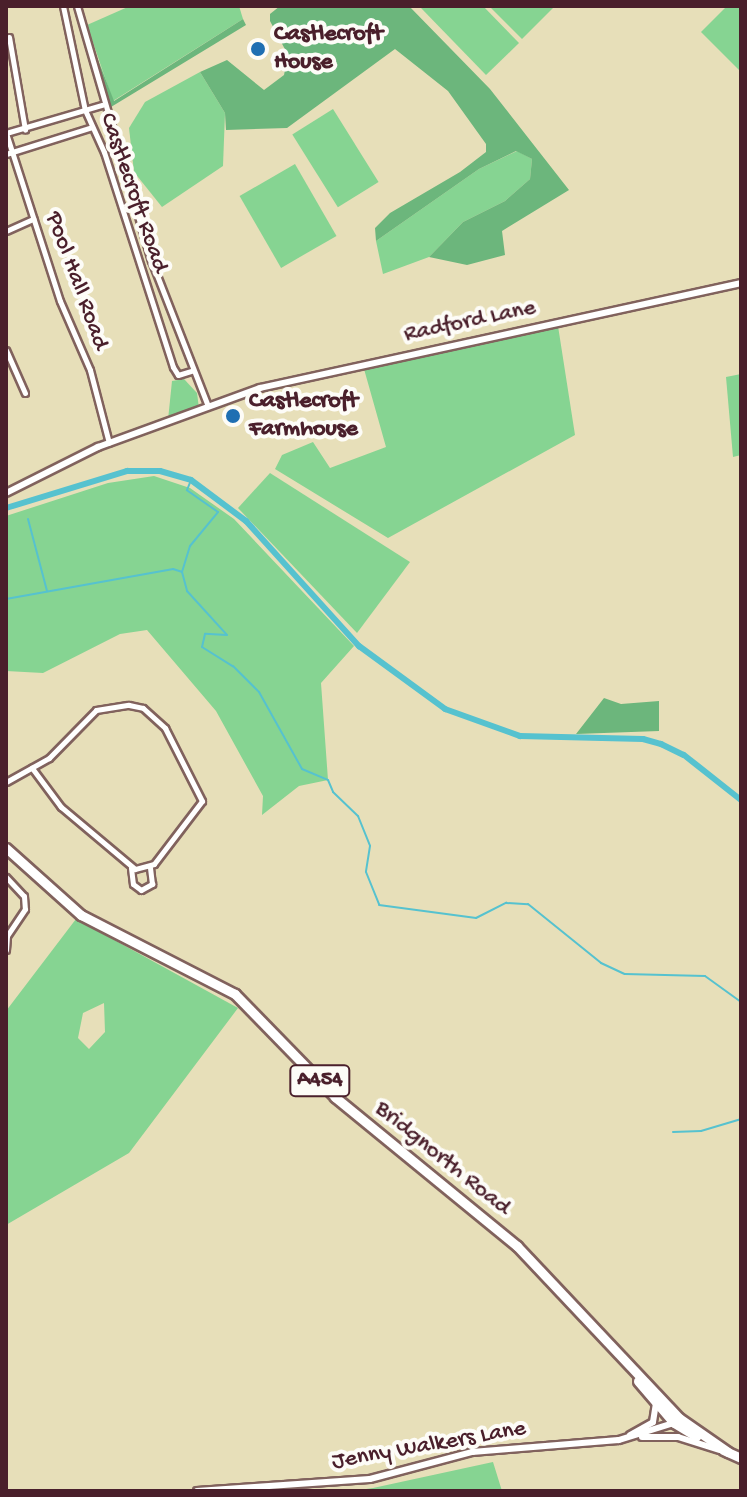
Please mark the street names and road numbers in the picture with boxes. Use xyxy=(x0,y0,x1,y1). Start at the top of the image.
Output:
street label: Castlecroft Road xyxy=(92,109,174,277)
street label: Pool Hall Road xyxy=(38,208,114,354)
street label: Radford Lane xyxy=(402,294,538,350)
road number: A454 xyxy=(288,1063,352,1099)
street label: Bridgnorth Road xyxy=(368,1095,516,1223)
street label: Jenny Walkers Lane xyxy=(330,1415,528,1477)

